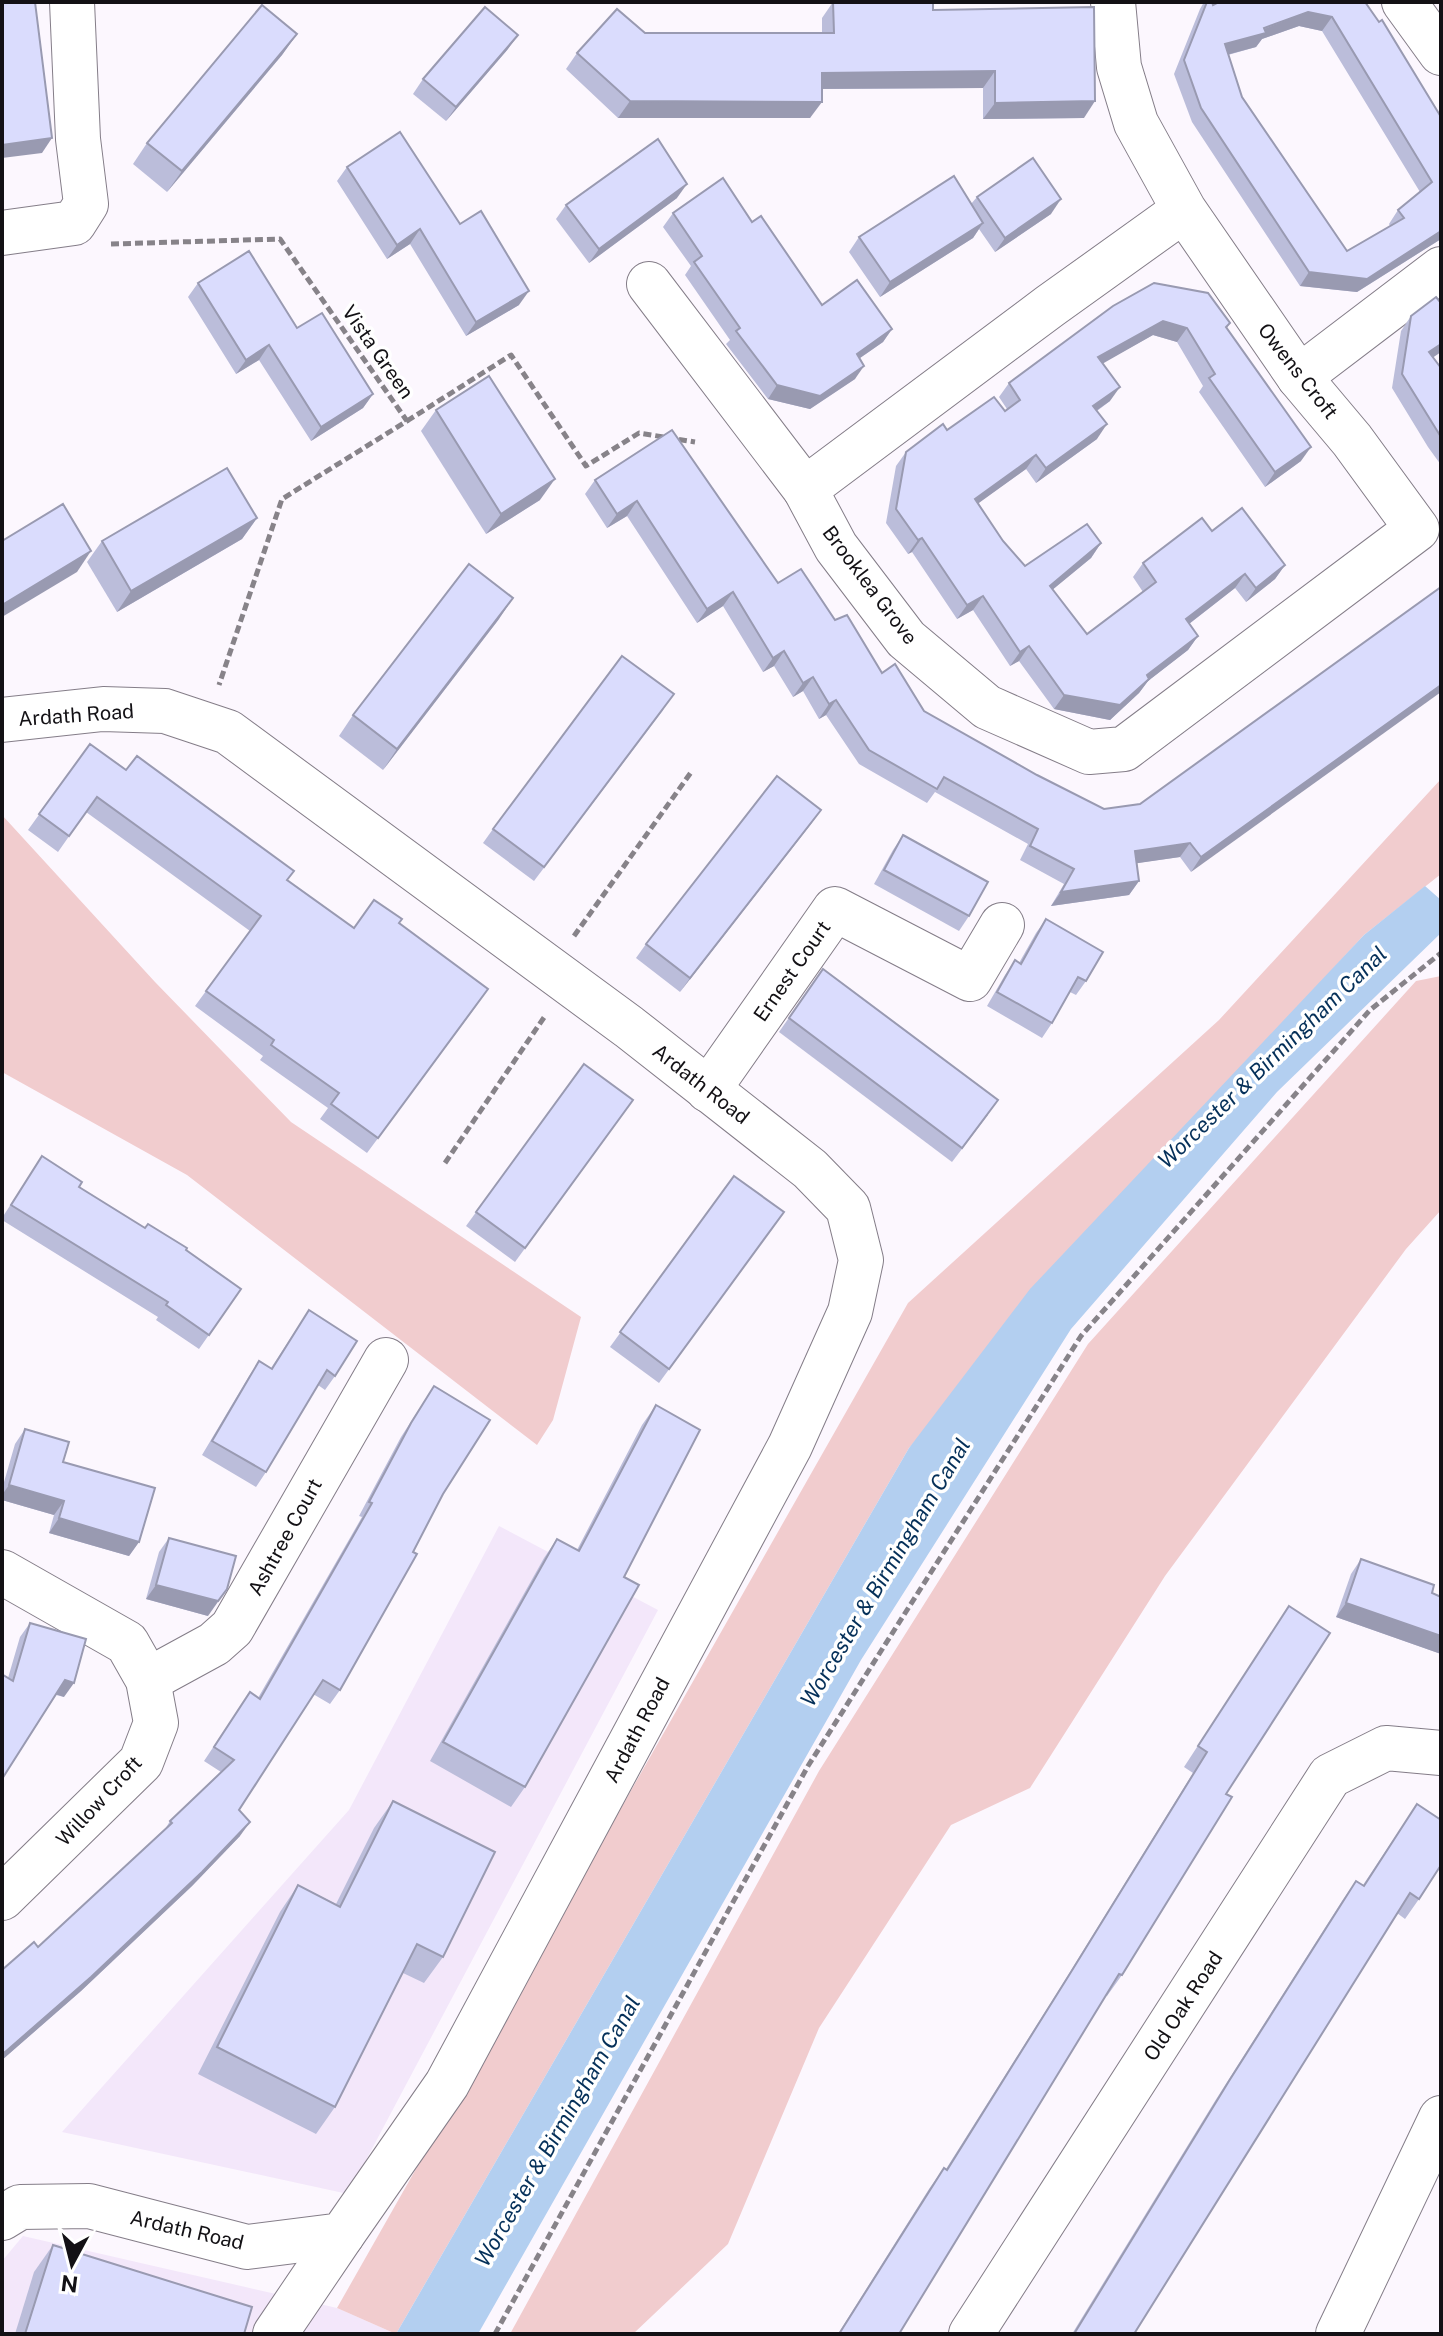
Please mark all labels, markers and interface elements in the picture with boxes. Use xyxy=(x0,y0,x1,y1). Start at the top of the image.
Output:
street label: Vista Green xyxy=(337,301,419,403)
street label: Owens Croft xyxy=(1253,318,1343,424)
street label: Brooklea Grove xyxy=(818,521,922,649)
street label: Ardath Road xyxy=(17,699,135,731)
street label: Ernest Court xyxy=(749,916,835,1026)
water label: Worcester & Birmingham Canal xyxy=(1152,941,1392,1173)
street label: Ardath Road xyxy=(648,1039,754,1129)
water label: Worcester & Birmingham Canal xyxy=(795,1433,975,1711)
street label: Ashtree Court xyxy=(243,1474,327,1600)
street label: Ardath Road xyxy=(599,1673,675,1787)
street label: Willow Croft xyxy=(51,1751,147,1851)
street label: Old Oak Road xyxy=(1139,1947,1227,2065)
water label: Worcester & Birmingham Canal xyxy=(469,1991,645,2271)
street label: Ardath Road xyxy=(128,2205,246,2255)
north arrow xyxy=(32,2224,112,2304)
text: N xyxy=(59,2270,80,2298)

